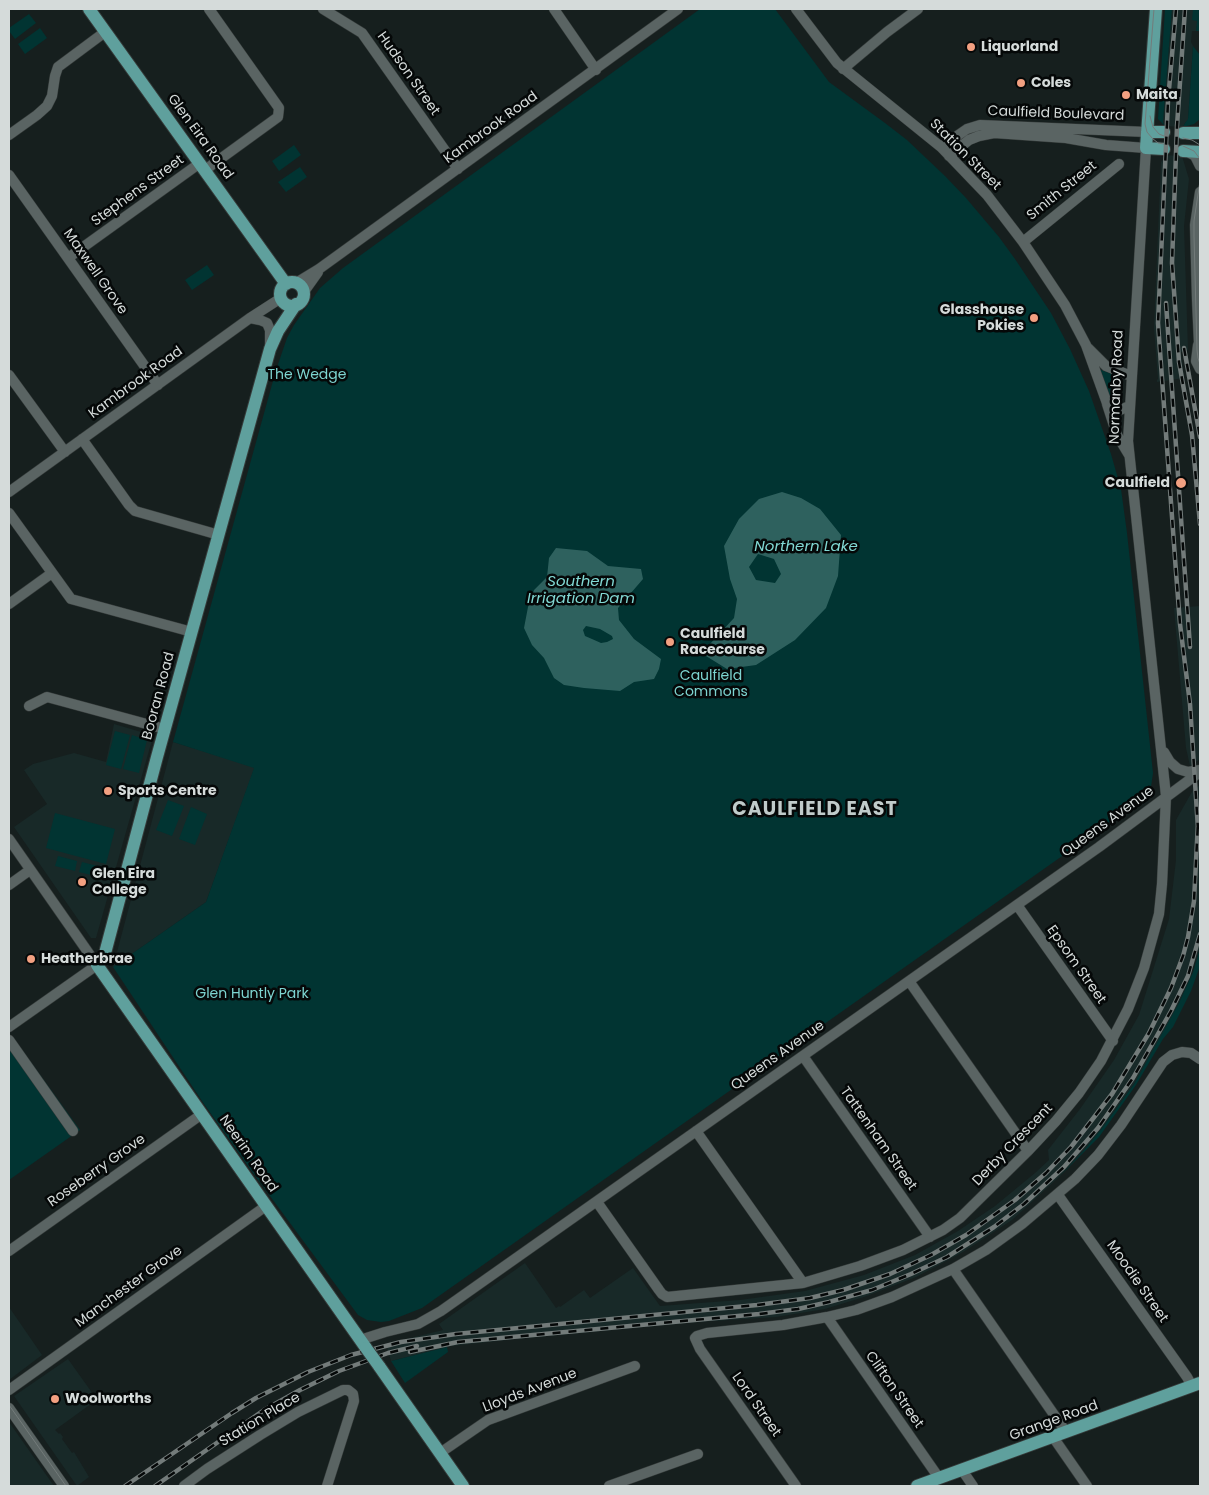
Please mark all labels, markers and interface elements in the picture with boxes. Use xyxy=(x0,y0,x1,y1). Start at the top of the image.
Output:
street label: Hudson Street xyxy=(373,29,443,119)
place label: Liquorland xyxy=(981,39,1058,55)
marker: Liquorland xyxy=(965,41,977,53)
place label: Coles xyxy=(1031,75,1071,91)
marker: Coles xyxy=(1015,77,1027,89)
place label: Maita xyxy=(1136,87,1178,103)
street label: Kambrook Road xyxy=(441,88,541,168)
marker: Maita xyxy=(1120,89,1132,101)
street label: Glen Eira Road xyxy=(163,91,237,183)
street label: Caulfield Boulevard xyxy=(987,103,1125,125)
street label: Station Street xyxy=(926,116,1004,194)
street label: Stephens Street xyxy=(89,152,187,230)
street label: Smith Street xyxy=(1024,158,1100,224)
street label: Maxwell Grove xyxy=(59,226,131,318)
place label: Glasshouse Pokies xyxy=(940,302,1024,334)
marker: Glasshouse Pokies xyxy=(1028,312,1040,324)
street label: Normanby Road xyxy=(1107,330,1127,444)
street label: Kambrook Road xyxy=(86,343,186,423)
park label: The Wedge xyxy=(268,367,346,383)
place label: Caulfield xyxy=(1105,475,1170,491)
marker: Caulfield xyxy=(1174,476,1188,490)
water label: Northern Lake xyxy=(754,538,858,556)
water label: Southern Irrigation Dam xyxy=(527,573,635,608)
place label: Caulfield Racecourse xyxy=(680,626,765,658)
marker: Caulfield Racecourse xyxy=(664,636,676,648)
street label: Booran Road xyxy=(139,650,179,742)
park label: Caulfield Commons xyxy=(674,668,748,700)
place label: Sports Centre xyxy=(118,783,217,799)
street label: Queens Avenue xyxy=(1059,783,1157,861)
marker: Sports Centre xyxy=(102,785,114,797)
district label: CAULFIELD EAST xyxy=(731,799,899,821)
place label: Glen Eira College xyxy=(92,866,155,899)
marker: Glen Eira College xyxy=(76,876,88,888)
street label: Epsom Street xyxy=(1043,922,1109,1008)
place label: Heatherbrae xyxy=(41,951,133,967)
marker: Heatherbrae xyxy=(25,953,37,965)
park label: Glen Huntly Park xyxy=(195,986,309,1002)
street label: Queens Avenue xyxy=(728,1018,828,1094)
street label: Tattenham Street xyxy=(836,1084,920,1194)
street label: Derby Crescent xyxy=(969,1100,1057,1190)
street label: Neerim Road xyxy=(215,1112,281,1196)
street label: Roseberry Grove xyxy=(45,1131,149,1211)
street label: Moodie Street xyxy=(1103,1238,1171,1326)
street label: Manchester Grove xyxy=(72,1243,186,1331)
street label: Clifton Street xyxy=(861,1348,927,1432)
street label: Lloyds Avenue xyxy=(481,1365,579,1417)
street label: Lord Street xyxy=(728,1370,784,1440)
street label: Station Place xyxy=(217,1389,303,1451)
place label: Woolworths xyxy=(65,1391,152,1407)
marker: Woolworths xyxy=(49,1393,61,1405)
street label: Grange Road xyxy=(1008,1397,1100,1445)

